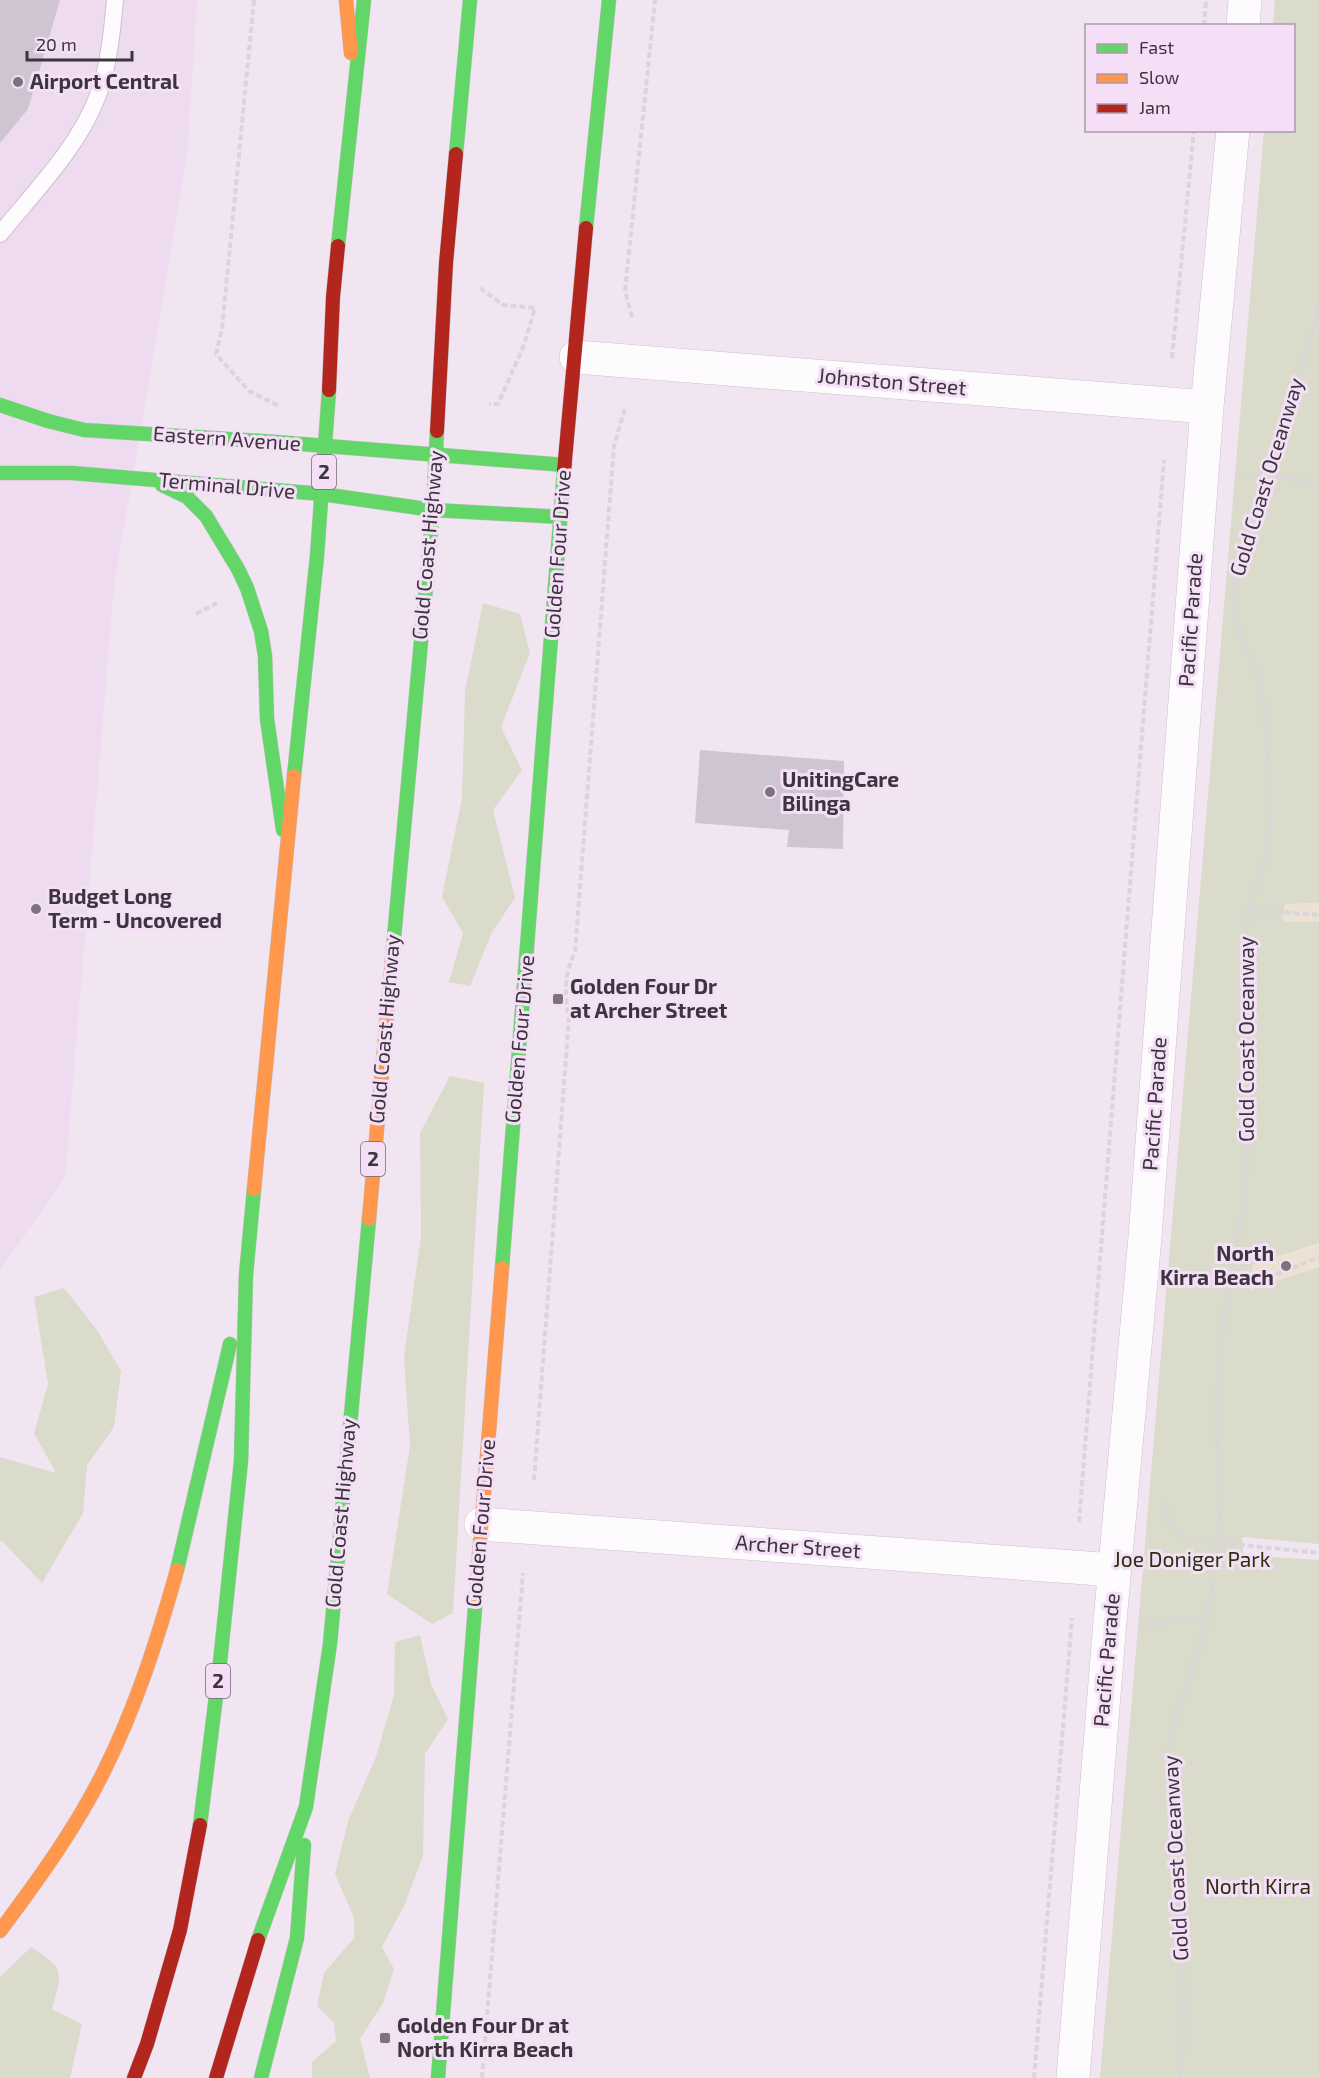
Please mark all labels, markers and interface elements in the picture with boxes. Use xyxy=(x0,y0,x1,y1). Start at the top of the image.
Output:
scale bar xyxy=(27,24,132,62)
legend xyxy=(1085,24,1295,132)
text: 20 m xyxy=(36,33,77,55)
text: Fast xyxy=(1139,36,1174,58)
text: Slow xyxy=(1139,66,1180,88)
place label: Airport Central xyxy=(30,68,179,93)
marker: Airport Central xyxy=(11,75,25,89)
text: Jam xyxy=(1139,96,1171,118)
street label: Johnston Street xyxy=(817,362,968,399)
street label: Gold Coast Oceanway xyxy=(1224,374,1308,579)
street label: Eastern Avenue xyxy=(152,420,302,455)
street label: Gold Coast Highway xyxy=(406,449,447,641)
road number: 2 xyxy=(312,455,336,489)
street label: Terminal Drive xyxy=(158,466,297,503)
street label: Golden Four Drive xyxy=(538,469,575,639)
street label: Pacific Parade xyxy=(1172,552,1207,688)
place label: UnitingCare Bilinga xyxy=(782,766,899,815)
marker: UnitingCare Bilinga xyxy=(763,785,777,799)
place label: Budget Long Term - Uncovered xyxy=(48,883,222,932)
marker: Budget Long Term - Uncovered xyxy=(29,902,43,916)
street label: Gold Coast Highway xyxy=(363,933,404,1125)
street label: Gold Coast Oceanway xyxy=(1233,936,1258,1142)
street label: Golden Four Drive xyxy=(499,954,538,1124)
place label: Golden Four Dr at Archer Street xyxy=(570,973,728,1022)
marker: Golden Four Dr at Archer Street xyxy=(551,992,565,1006)
street label: Pacific Parade xyxy=(1136,1036,1171,1172)
road number: 2 xyxy=(361,1142,385,1176)
place label: North Kirra Beach xyxy=(1160,1240,1274,1289)
marker: North Kirra Beach xyxy=(1279,1259,1293,1273)
street label: Gold Coast Highway xyxy=(319,1417,360,1609)
street label: Golden Four Drive xyxy=(460,1438,499,1608)
street label: Archer Street xyxy=(734,1529,862,1562)
park label: Joe Doniger Park xyxy=(1114,1546,1271,1571)
street label: Pacific Parade xyxy=(1087,1592,1124,1728)
road number: 2 xyxy=(206,1664,230,1698)
street label: Gold Coast Oceanway xyxy=(1157,1755,1192,1962)
park label: North Kirra xyxy=(1205,1873,1311,1898)
place label: Golden Four Dr at North Kirra Beach xyxy=(397,2012,573,2061)
marker: Golden Four Dr at North Kirra Beach xyxy=(378,2031,392,2045)

